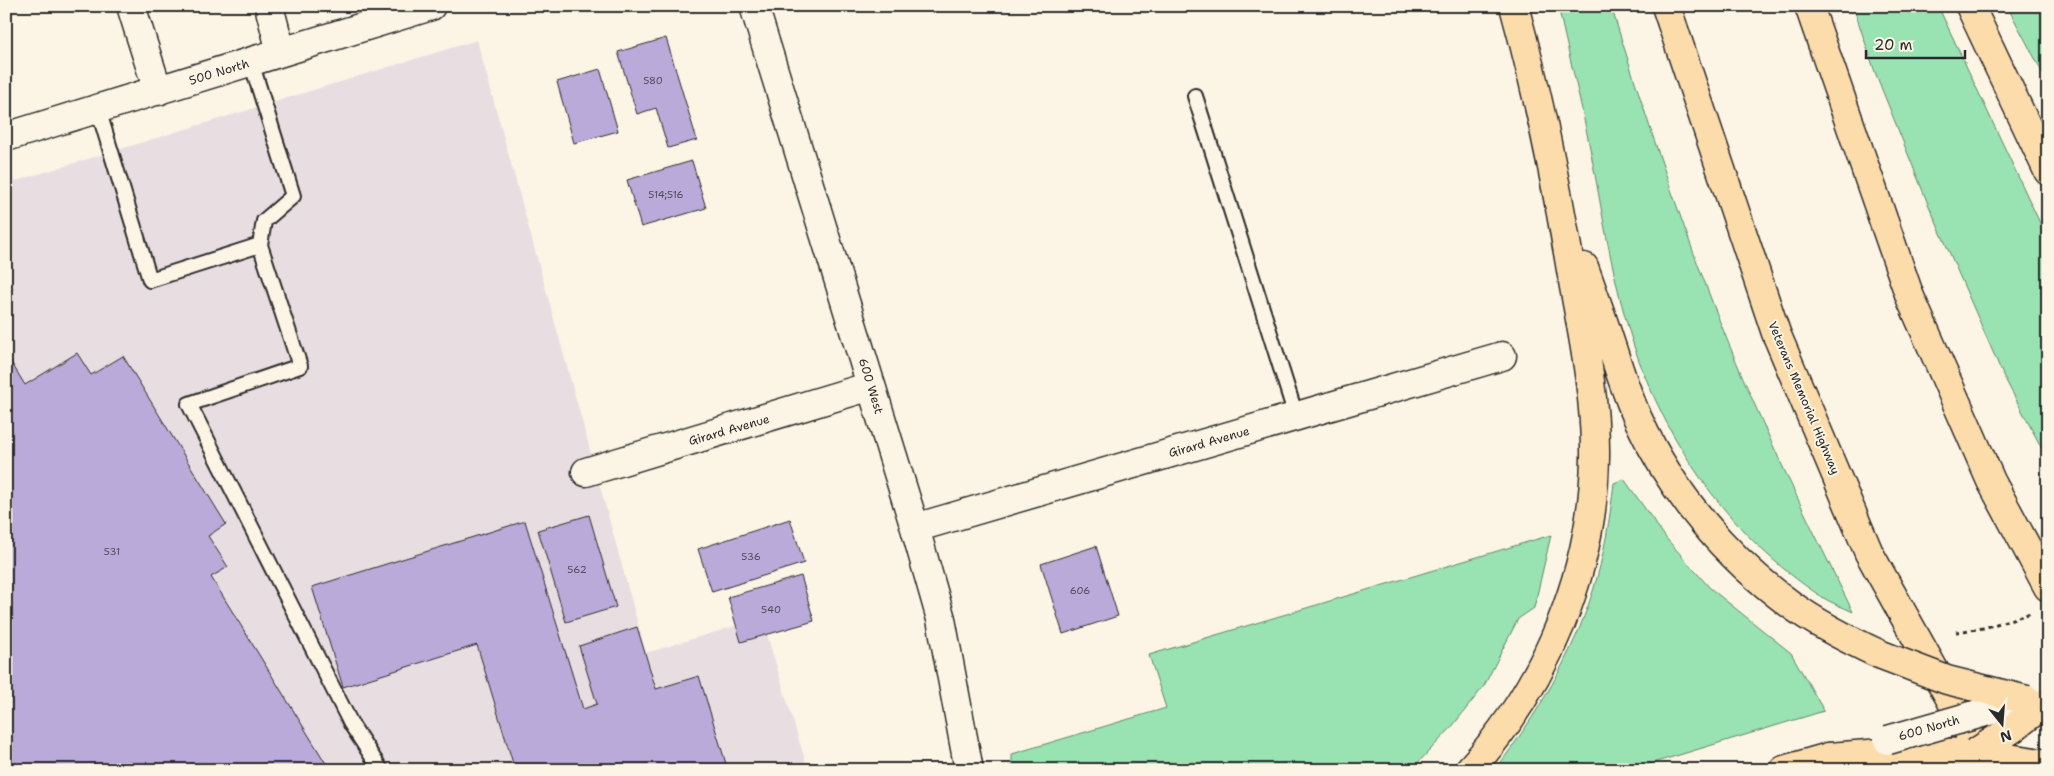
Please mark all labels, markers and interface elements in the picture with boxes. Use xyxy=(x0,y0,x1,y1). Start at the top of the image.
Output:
scale bar xyxy=(1866,28,1965,60)
text: 20 m xyxy=(1874,35,1913,55)
street label: 500 North xyxy=(187,55,251,89)
house number: 580 xyxy=(643,74,663,87)
house number: 514;516 xyxy=(648,188,684,201)
street label: Veterans Memorial Highway xyxy=(1764,319,1844,477)
street label: 600 West xyxy=(855,356,887,416)
street label: Girard Avenue xyxy=(687,411,772,449)
street label: Girard Avenue xyxy=(1167,423,1252,461)
house number: 531 xyxy=(104,545,120,558)
house number: 536 xyxy=(741,550,761,563)
house number: 562 xyxy=(567,563,587,576)
house number: 606 xyxy=(1070,584,1090,597)
house number: 540 xyxy=(761,603,781,616)
north arrow xyxy=(1976,698,2026,748)
street label: 600 North xyxy=(1897,712,1961,744)
text: N xyxy=(1998,726,2014,747)

